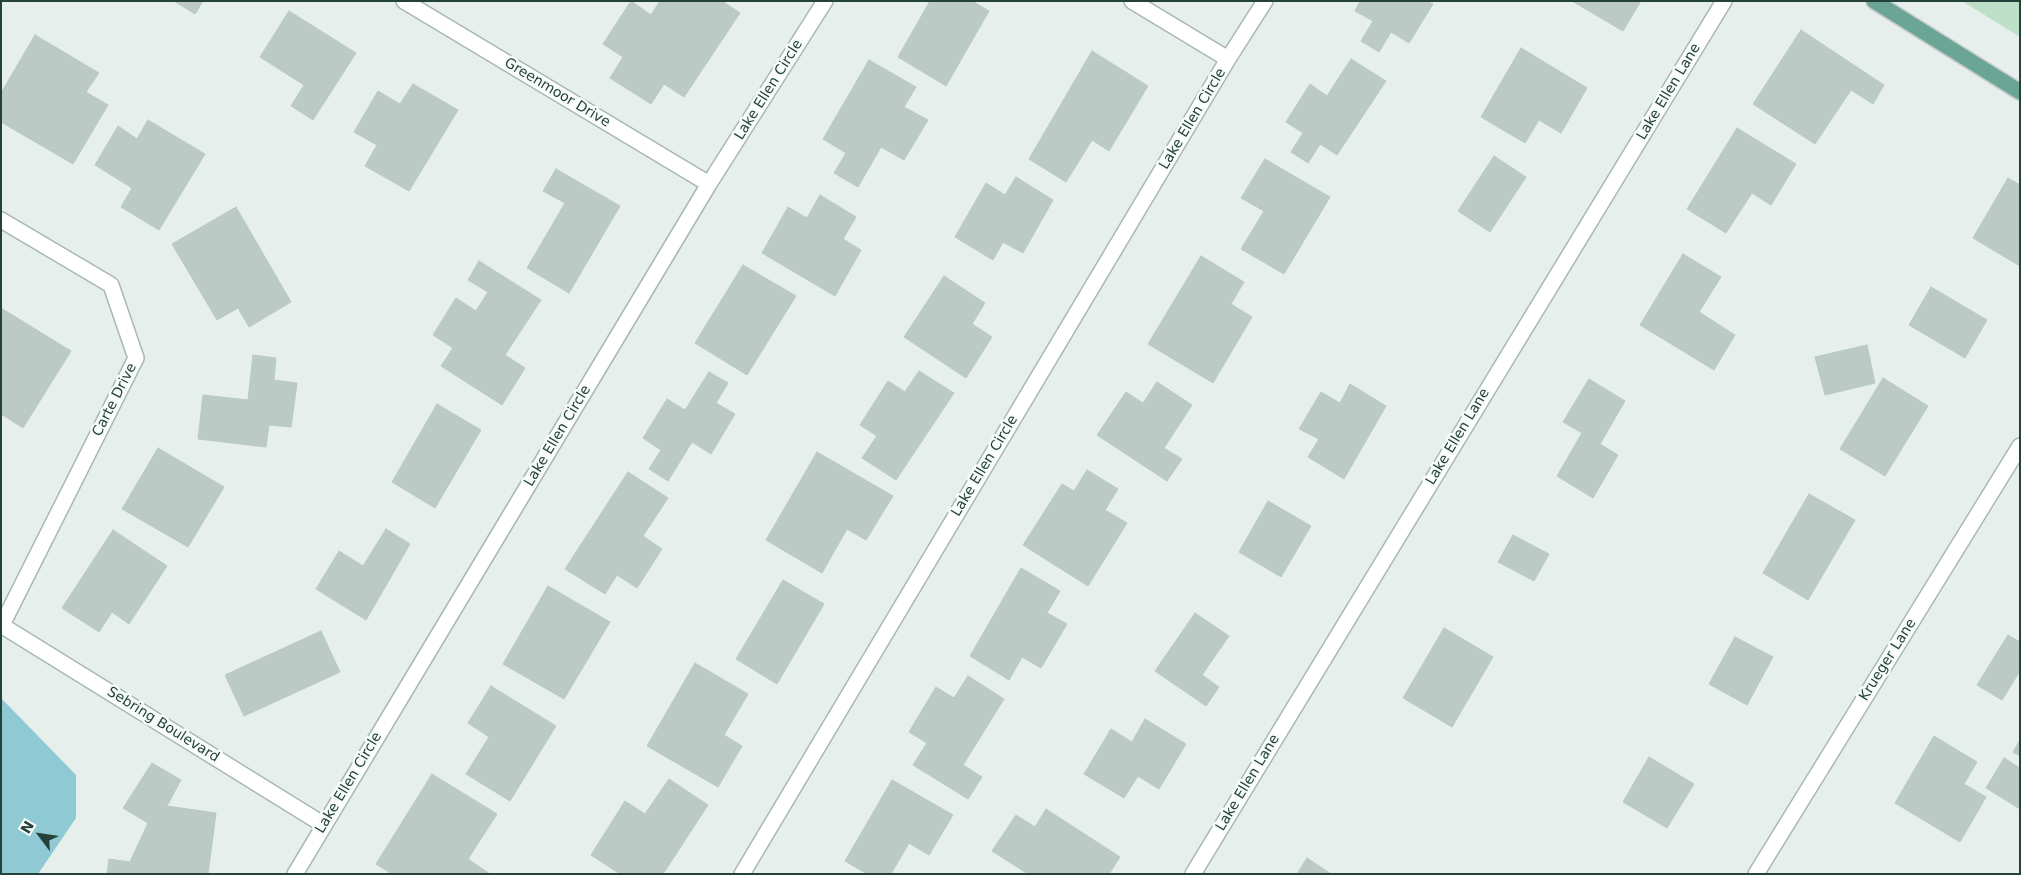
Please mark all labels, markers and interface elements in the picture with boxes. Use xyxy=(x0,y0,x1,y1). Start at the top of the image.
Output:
street label: Lake Ellen Circle xyxy=(731,37,807,143)
street label: Lake Ellen Lane xyxy=(1634,41,1704,143)
street label: Greenmoor Drive xyxy=(501,55,613,131)
street label: Lake Ellen Circle xyxy=(1156,65,1230,173)
street label: Carte Drive xyxy=(89,361,141,439)
street label: Lake Ellen Circle xyxy=(521,382,595,490)
street label: Lake Ellen Lane xyxy=(1423,386,1493,488)
street label: Lake Ellen Circle xyxy=(948,412,1022,520)
street label: Krueger Lane xyxy=(1856,616,1920,704)
street label: Sebring Boulevard xyxy=(104,684,222,766)
street label: Lake Ellen Circle xyxy=(312,729,386,837)
street label: Lake Ellen Lane xyxy=(1213,732,1283,834)
north arrow xyxy=(15,810,65,860)
text: N xyxy=(17,818,37,836)

